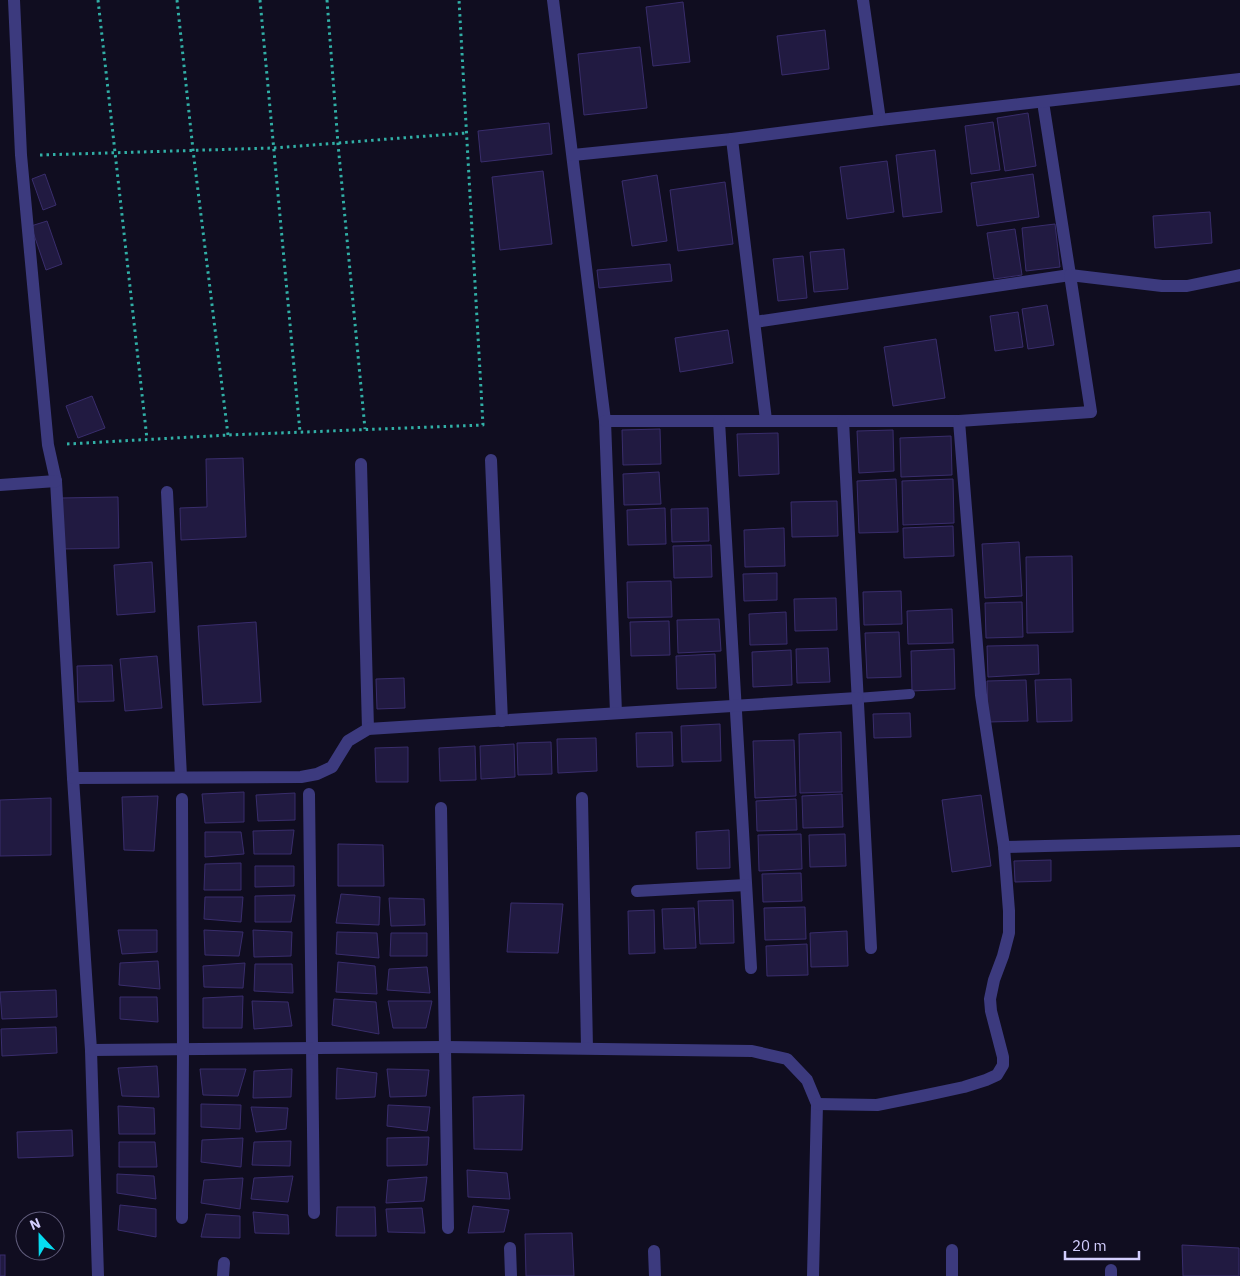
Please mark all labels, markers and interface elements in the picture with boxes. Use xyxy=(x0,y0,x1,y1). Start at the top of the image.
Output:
north arrow xyxy=(15,1211,65,1261)
text: N xyxy=(27,1214,43,1234)
scale bar xyxy=(1065,1228,1139,1260)
text: 20 m xyxy=(1072,1236,1107,1255)

